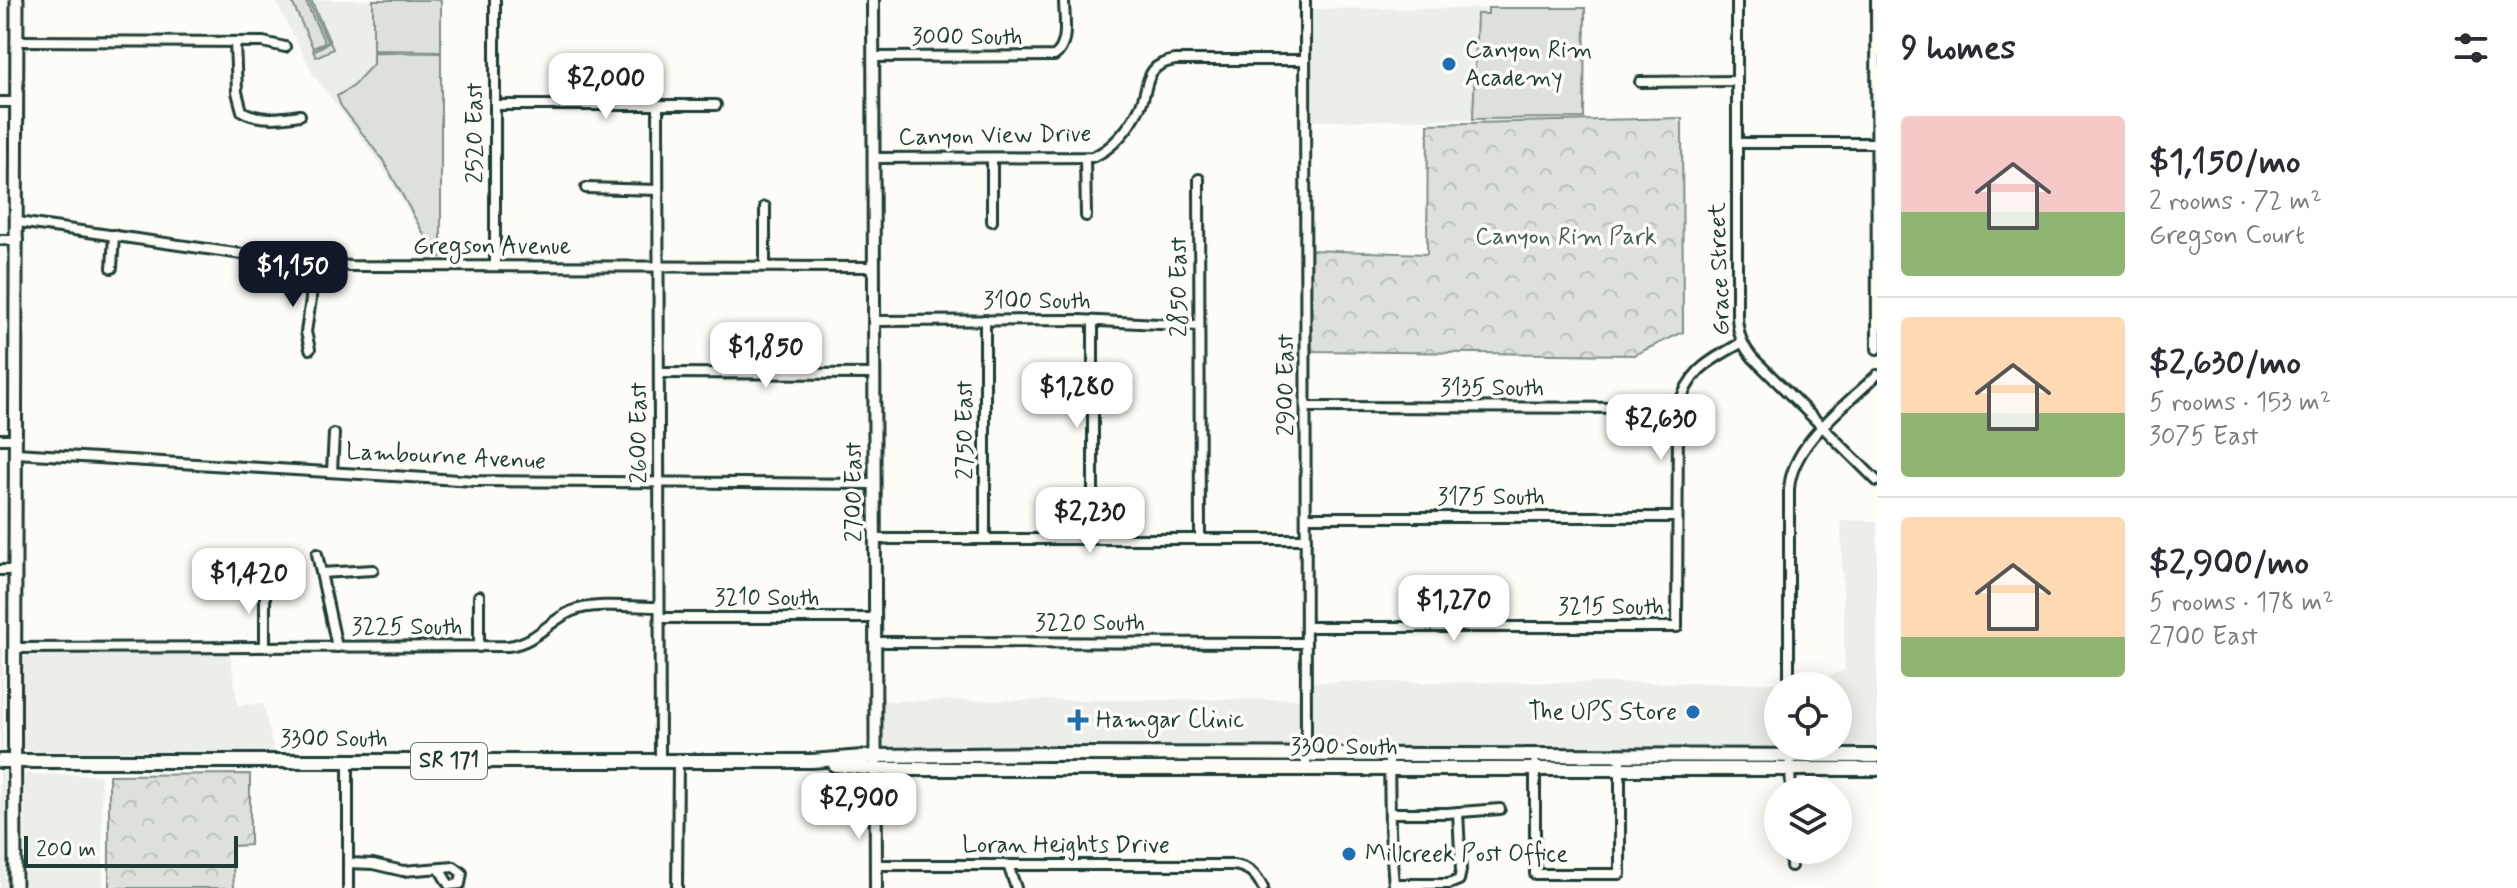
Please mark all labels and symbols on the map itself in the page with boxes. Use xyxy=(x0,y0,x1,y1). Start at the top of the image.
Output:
street label: 3000 South xyxy=(911,22,1023,53)
place label: Canyon Rim Academy xyxy=(1465,35,1592,94)
pin: $2,000 xyxy=(541,53,671,121)
marker: Canyon Rim Academy xyxy=(1440,55,1458,73)
street label: 2520 East xyxy=(460,82,491,184)
street label: Canyon View Drive xyxy=(898,119,1092,153)
street label: Grace Street xyxy=(1702,202,1738,336)
park label: Canyon Rim Park xyxy=(1475,222,1657,253)
street label: Gregson Avenue xyxy=(413,231,571,264)
street label: 2850 East xyxy=(1164,236,1195,337)
pin: $1,150 xyxy=(228,241,358,309)
street label: 3100 South xyxy=(983,286,1091,317)
pin: $1,850 xyxy=(701,322,831,390)
street label: 2900 East xyxy=(1271,333,1302,436)
pin: $1,280 xyxy=(1012,362,1142,430)
street label: 3135 South xyxy=(1440,373,1544,404)
street label: 2750 East xyxy=(950,380,981,480)
street label: 2600 East xyxy=(624,382,655,484)
pin: $2,630 xyxy=(1596,394,1726,462)
street label: Lambourne Avenue xyxy=(345,436,547,478)
street label: 2700 East xyxy=(839,441,870,542)
street label: 3175 South xyxy=(1437,482,1545,513)
pin: $2,230 xyxy=(1025,487,1155,555)
pin: $1,420 xyxy=(184,548,314,616)
pin: $1,270 xyxy=(1389,575,1519,643)
street label: 3210 South xyxy=(715,583,819,614)
street label: 3215 South xyxy=(1558,592,1664,623)
street label: 3220 South xyxy=(1035,608,1145,639)
street label: 3225 South xyxy=(352,612,462,643)
place label: The UPS Store xyxy=(1528,697,1677,728)
marker: The UPS Store xyxy=(1684,703,1702,721)
place label: Hamgar Clinic xyxy=(1096,705,1244,738)
marker: Hamgar Clinic xyxy=(1067,709,1089,731)
street label: 3300 South xyxy=(280,724,388,755)
street label: 3300 South xyxy=(1290,732,1398,763)
road number: SR 171 xyxy=(411,743,487,779)
pin: $2,900 xyxy=(794,773,924,841)
street label: Loran Heights Drive xyxy=(962,830,1170,861)
scale bar xyxy=(24,832,238,868)
place label: Millcreek Post Office xyxy=(1365,839,1568,870)
marker: Millcreek Post Office xyxy=(1340,845,1358,863)

